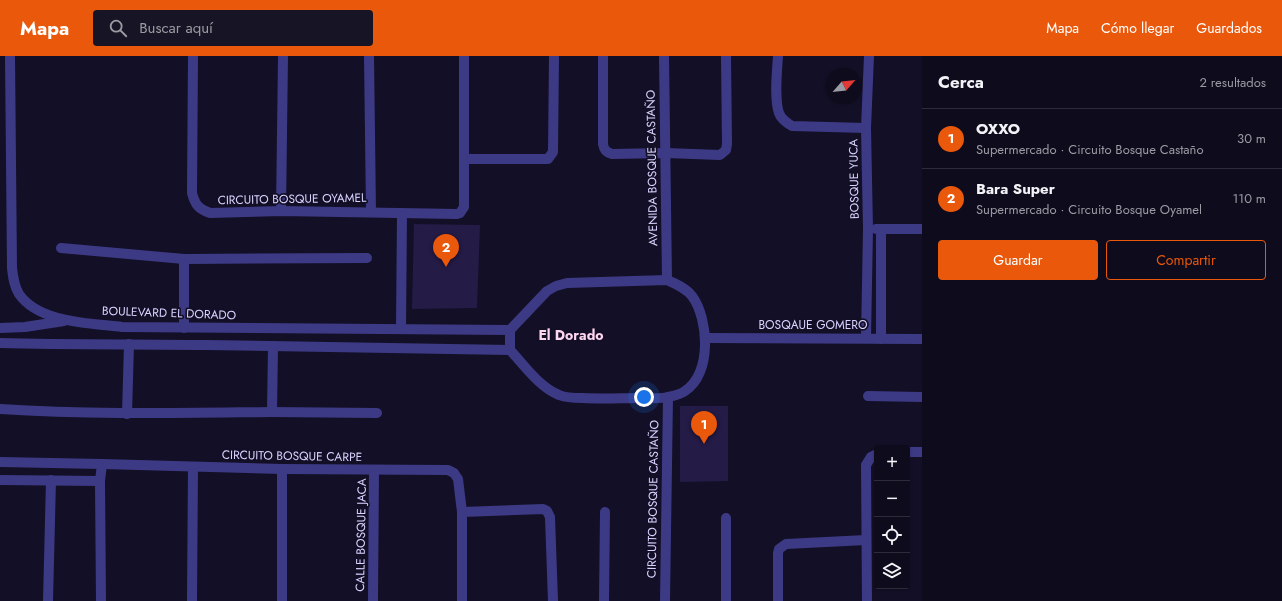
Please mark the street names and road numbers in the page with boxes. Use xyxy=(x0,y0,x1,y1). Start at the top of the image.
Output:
street label: AVENIDA BOSQUE CASTAÑO xyxy=(642,90,662,246)
street label: BOSQUE YUCA xyxy=(844,139,864,219)
street label: CIRCUITO BOSQUE OYAMEL xyxy=(217,189,367,209)
street label: BOULEVARD EL DORADO xyxy=(102,302,236,324)
street label: BOSQAUE GOMERO xyxy=(758,316,868,334)
street label: CIRCUITO BOSQUE CASTAÑO xyxy=(643,420,663,578)
street label: CIRCUITO BOSQUE CARPE xyxy=(222,446,362,466)
street label: CALLE BOSQUE JACA xyxy=(351,478,371,592)

